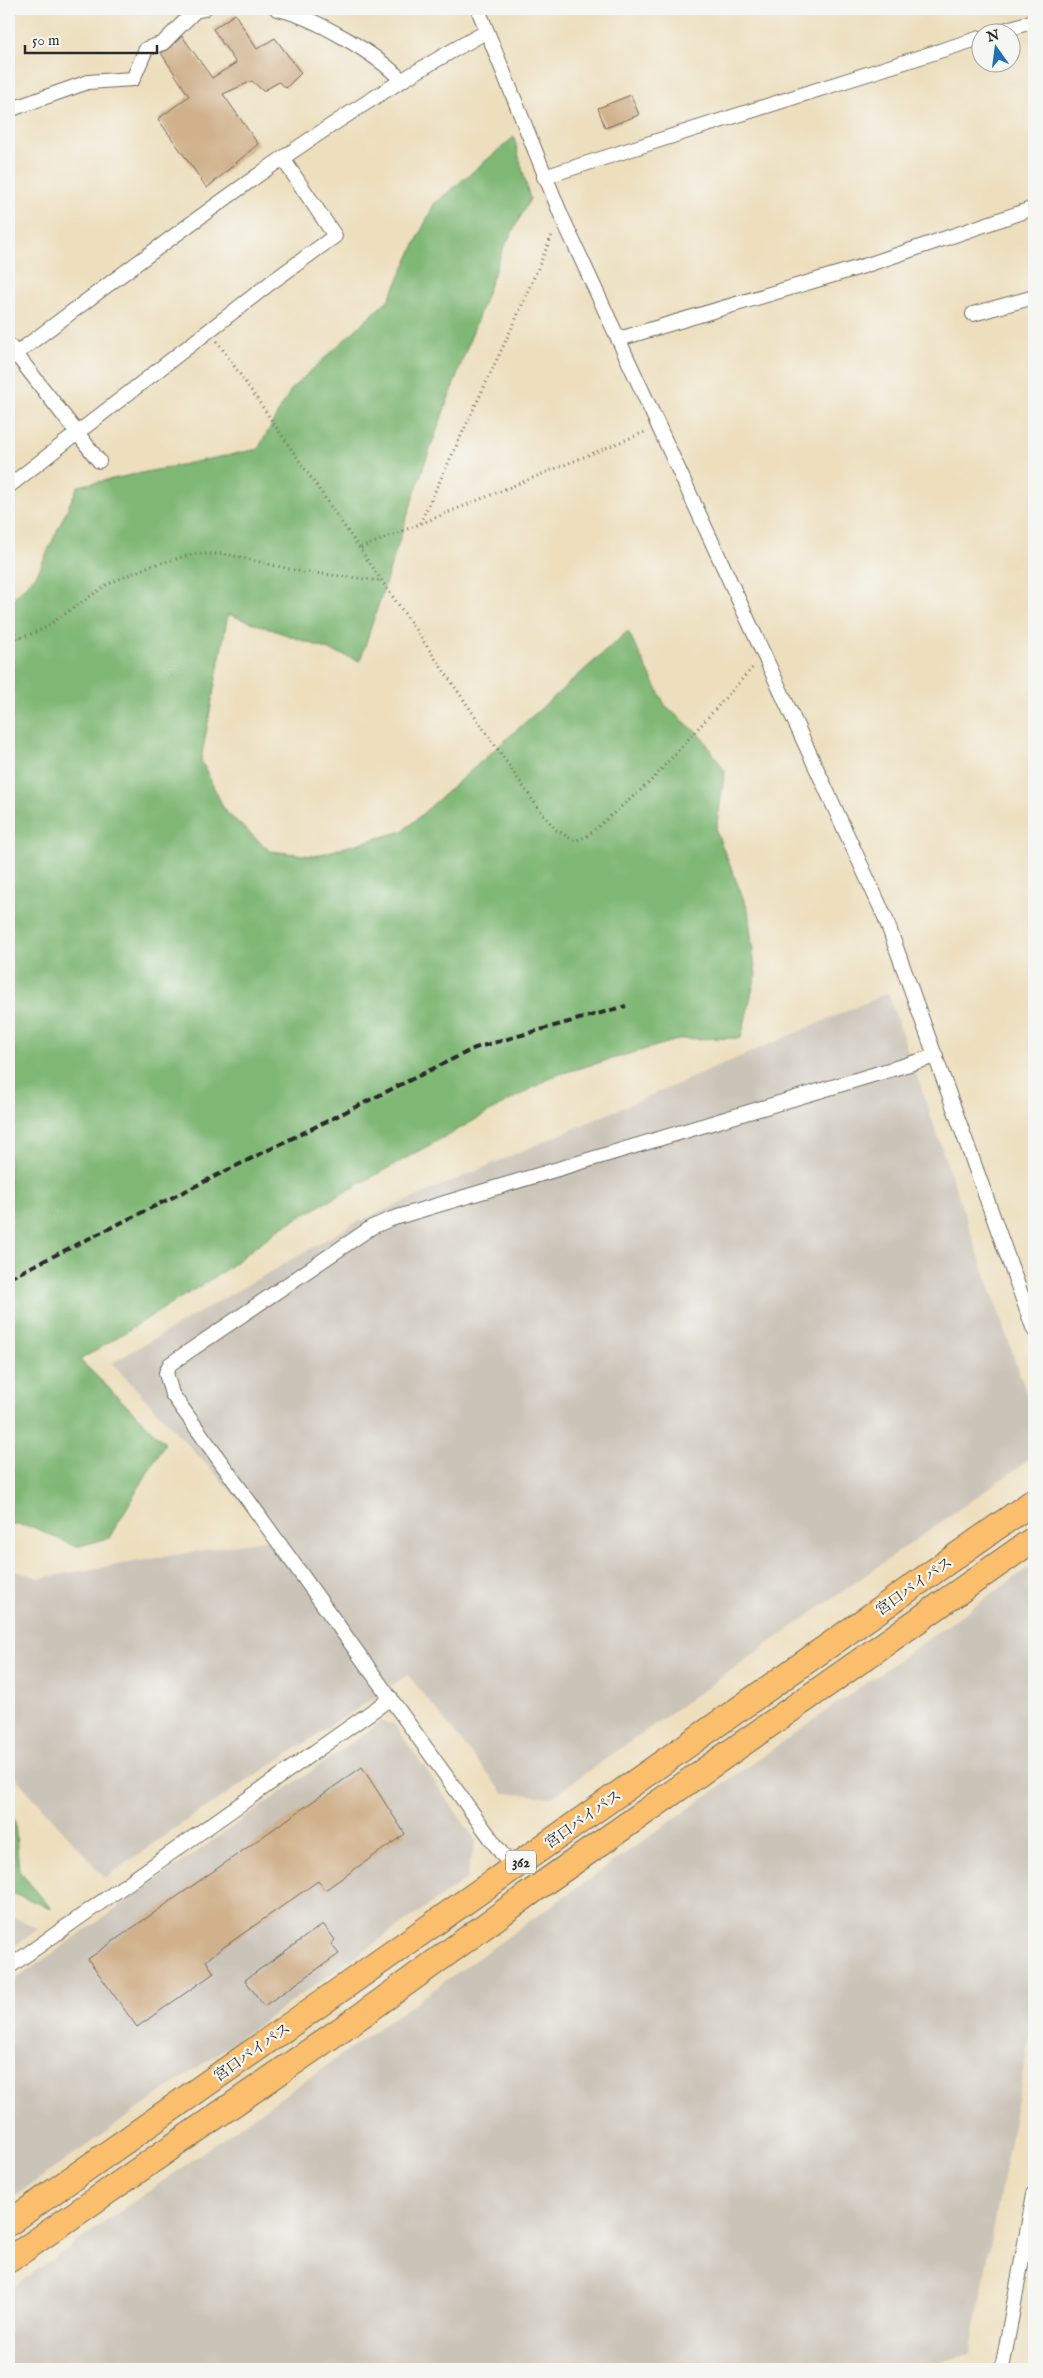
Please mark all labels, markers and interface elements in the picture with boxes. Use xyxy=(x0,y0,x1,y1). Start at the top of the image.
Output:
scale bar xyxy=(25,22,158,54)
north arrow xyxy=(970,22,1020,72)
text: N xyxy=(984,26,1001,47)
text: 50 m xyxy=(32,31,60,50)
street label: 宮口バイパス xyxy=(872,1553,956,1620)
street label: 宮口バイパス xyxy=(541,1786,625,1853)
road number: 362 xyxy=(506,1850,536,1874)
street label: 宮口バイパス xyxy=(210,2019,294,2086)

